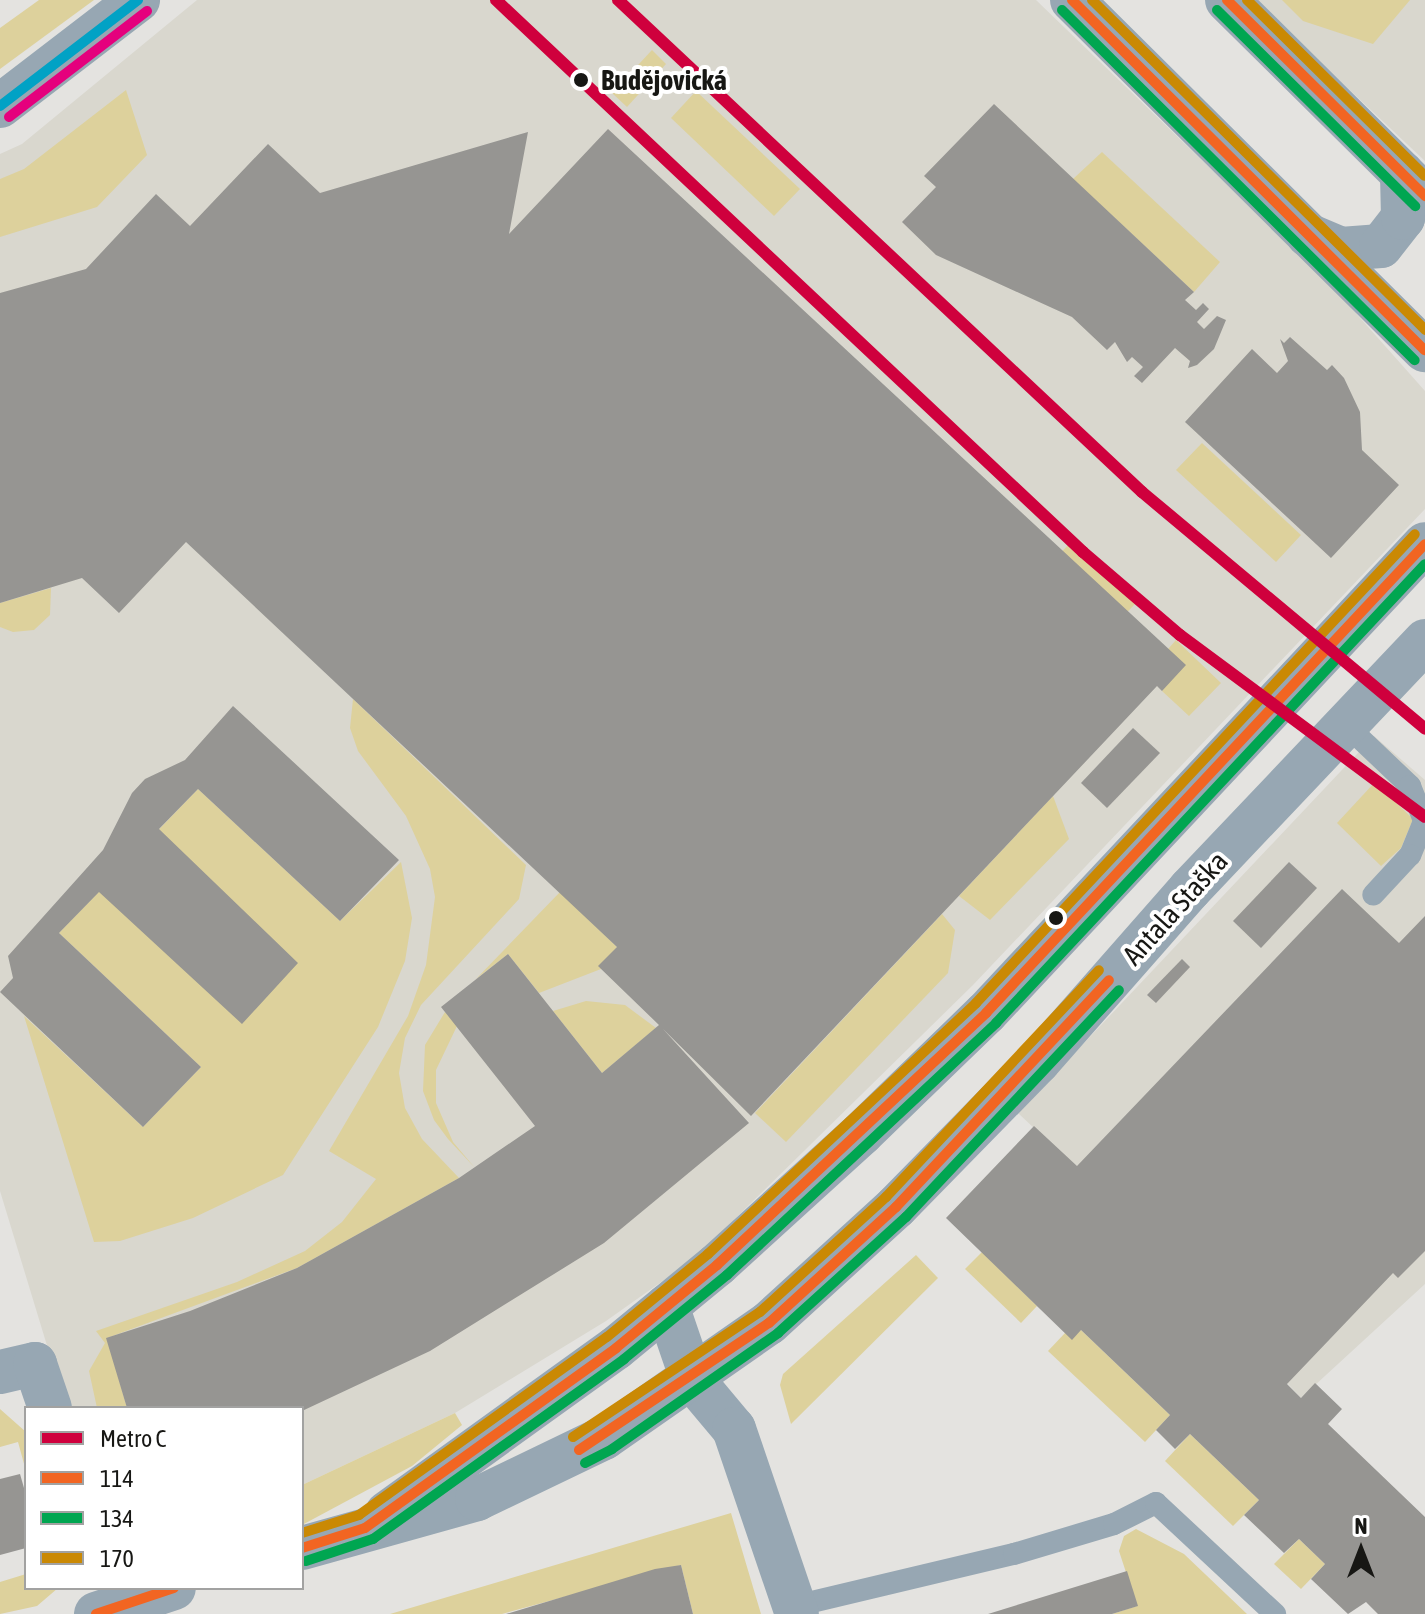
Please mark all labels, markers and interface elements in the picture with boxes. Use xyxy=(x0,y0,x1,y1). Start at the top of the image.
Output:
place label: Budějovická xyxy=(601,63,727,97)
marker: Budějovická xyxy=(568,67,594,93)
street label: Antala Staška xyxy=(1115,844,1235,972)
unlabelled marker xyxy=(1048,910,1064,926)
legend xyxy=(24,1406,304,1590)
text: Metro C xyxy=(100,1425,166,1452)
text: 114 xyxy=(100,1465,134,1492)
text: 134 xyxy=(100,1505,134,1532)
north arrow xyxy=(1321,1510,1401,1590)
text: N xyxy=(1355,1513,1367,1539)
text: 170 xyxy=(100,1545,134,1572)

